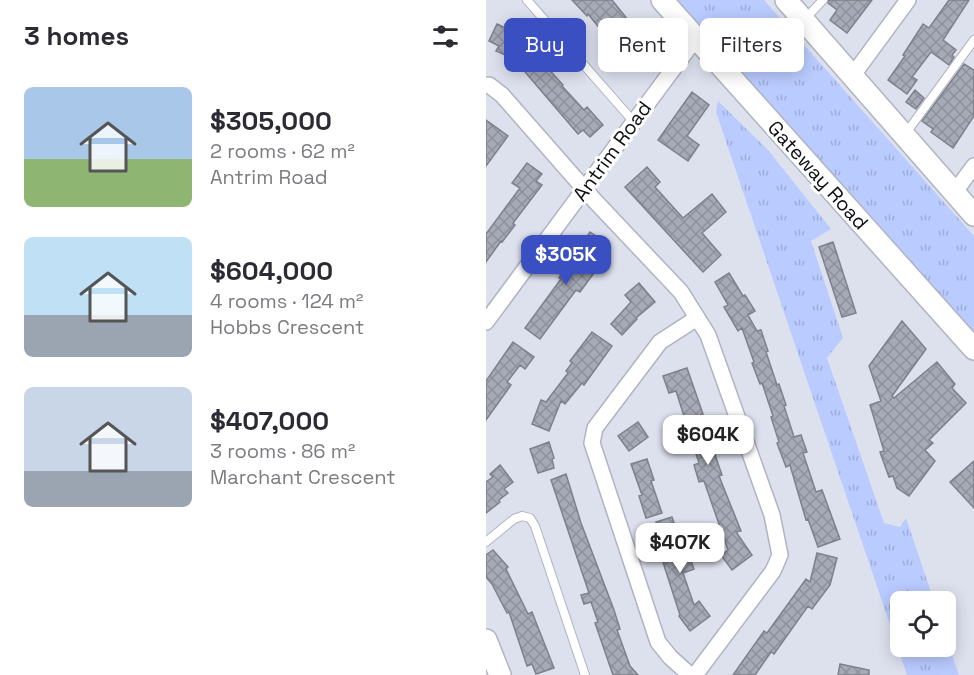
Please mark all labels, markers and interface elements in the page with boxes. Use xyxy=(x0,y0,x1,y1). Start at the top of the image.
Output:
chip: Buy xyxy=(504,18,586,72)
chip: Rent xyxy=(598,18,688,72)
chip: Filters xyxy=(700,18,804,72)
text: 3 homes xyxy=(24,19,129,53)
icon: filters xyxy=(429,20,462,53)
street label: Antrim Road xyxy=(567,96,657,206)
text: $305,000 xyxy=(210,104,332,138)
icon: home xyxy=(72,111,144,183)
street label: Gateway Road xyxy=(762,115,874,235)
text: 2 rooms · 62 m² xyxy=(210,138,355,164)
text: Antrim Road xyxy=(210,164,328,190)
pin: $305K xyxy=(524,235,608,286)
text: $305K xyxy=(535,241,597,267)
text: $604,000 xyxy=(210,254,333,288)
icon: home xyxy=(72,261,144,333)
text: 4 rooms · 124 m² xyxy=(210,288,363,314)
text: Hobbs Crescent xyxy=(210,314,364,340)
text: $407,000 xyxy=(210,404,329,438)
icon: home xyxy=(72,411,144,483)
pin: $604K xyxy=(666,415,750,466)
text: $604K xyxy=(677,421,739,447)
text: 3 rooms · 86 m² xyxy=(210,438,355,464)
text: Marchant Crescent xyxy=(210,464,395,490)
pin: $407K xyxy=(638,523,722,574)
text: $407K xyxy=(650,529,711,555)
map controls xyxy=(890,591,956,657)
button: locate xyxy=(890,591,956,657)

